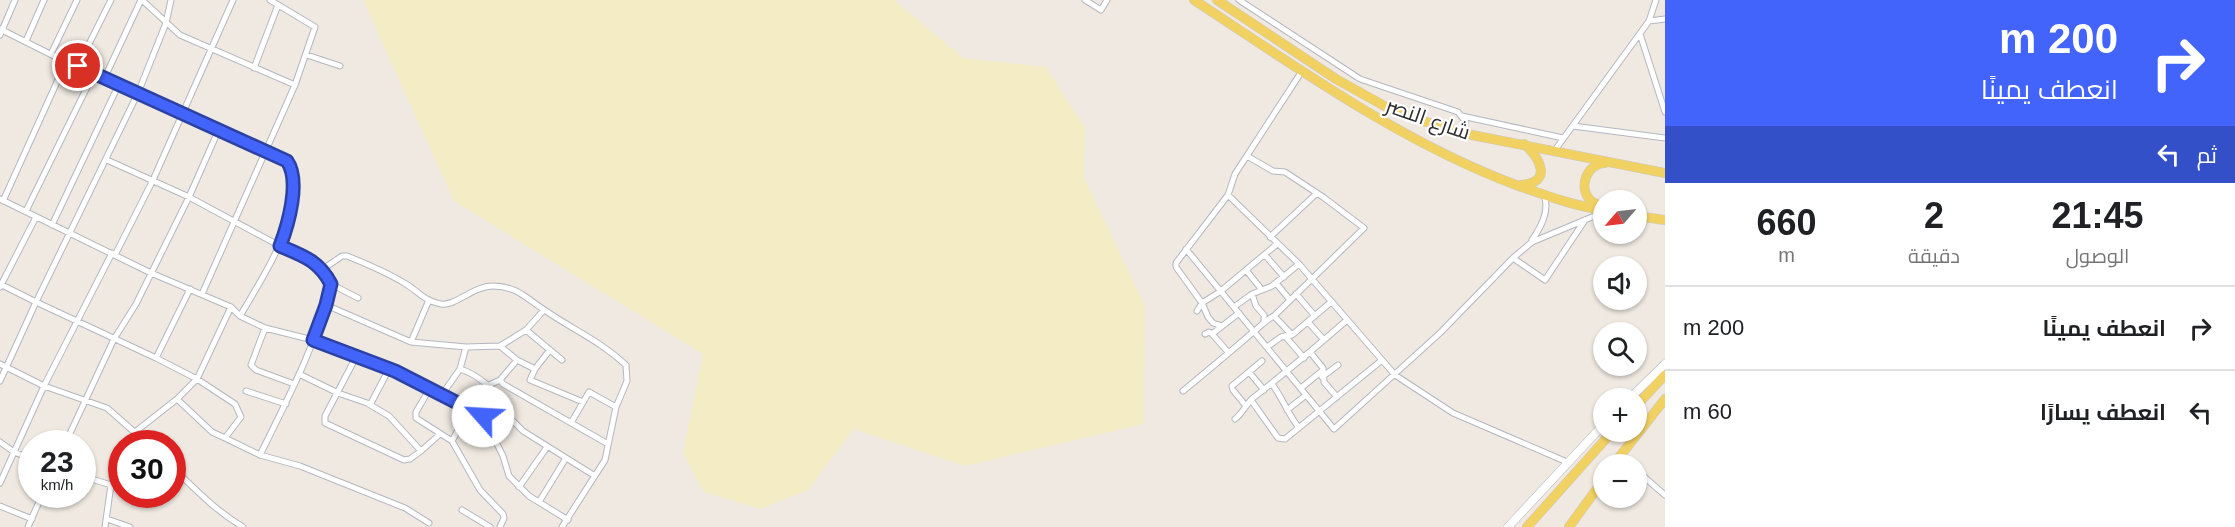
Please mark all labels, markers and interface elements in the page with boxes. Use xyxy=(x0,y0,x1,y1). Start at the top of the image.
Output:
text: 200 m xyxy=(1999,15,2118,62)
icon: right xyxy=(2139,24,2217,102)
pin xyxy=(52,40,103,91)
icon: arrive xyxy=(61,49,94,82)
text: انعطف يمينًا xyxy=(1981,75,2118,105)
street label: شارع النصر xyxy=(1381,93,1473,146)
icon: left xyxy=(2152,138,2185,171)
text: ثم xyxy=(2197,143,2217,168)
north arrow xyxy=(1593,190,1647,244)
map controls xyxy=(1593,190,1647,508)
text: 2 xyxy=(1924,195,1944,236)
text: 21:45 xyxy=(2051,195,2144,236)
text: 660 xyxy=(1756,202,1817,243)
text: m xyxy=(1778,244,1795,266)
text: دقيقة xyxy=(1908,245,1960,267)
text: الوصول xyxy=(2066,245,2129,267)
button: sound xyxy=(1593,256,1647,310)
icon: right xyxy=(2184,312,2217,345)
text: 200 m xyxy=(1683,315,1744,340)
text: انعطف يمينًا xyxy=(2043,316,2166,341)
button: search xyxy=(1593,322,1647,376)
position arrow xyxy=(451,384,515,448)
button: + xyxy=(1593,388,1647,442)
icon: left xyxy=(2184,396,2217,429)
text: 60 m xyxy=(1683,399,1732,424)
text: انعطف يسارًا xyxy=(2040,400,2166,425)
speed limit sign: 30 xyxy=(108,430,186,508)
text: 23 xyxy=(40,445,74,478)
button: − xyxy=(1593,454,1647,508)
text: km/h xyxy=(41,476,73,493)

